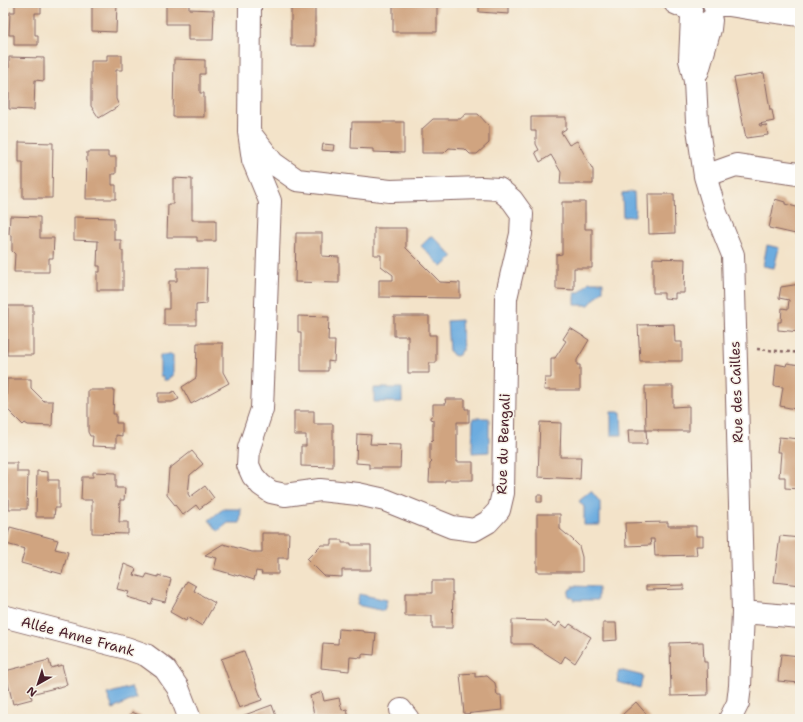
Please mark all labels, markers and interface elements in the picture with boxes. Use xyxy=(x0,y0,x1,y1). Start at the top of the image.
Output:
street label: Rue des Cailles xyxy=(725,341,747,443)
street label: Rue du Bengali xyxy=(492,393,514,495)
street label: Allée Anne Frank xyxy=(19,612,137,660)
north arrow xyxy=(18,664,58,704)
text: N xyxy=(24,683,40,700)

